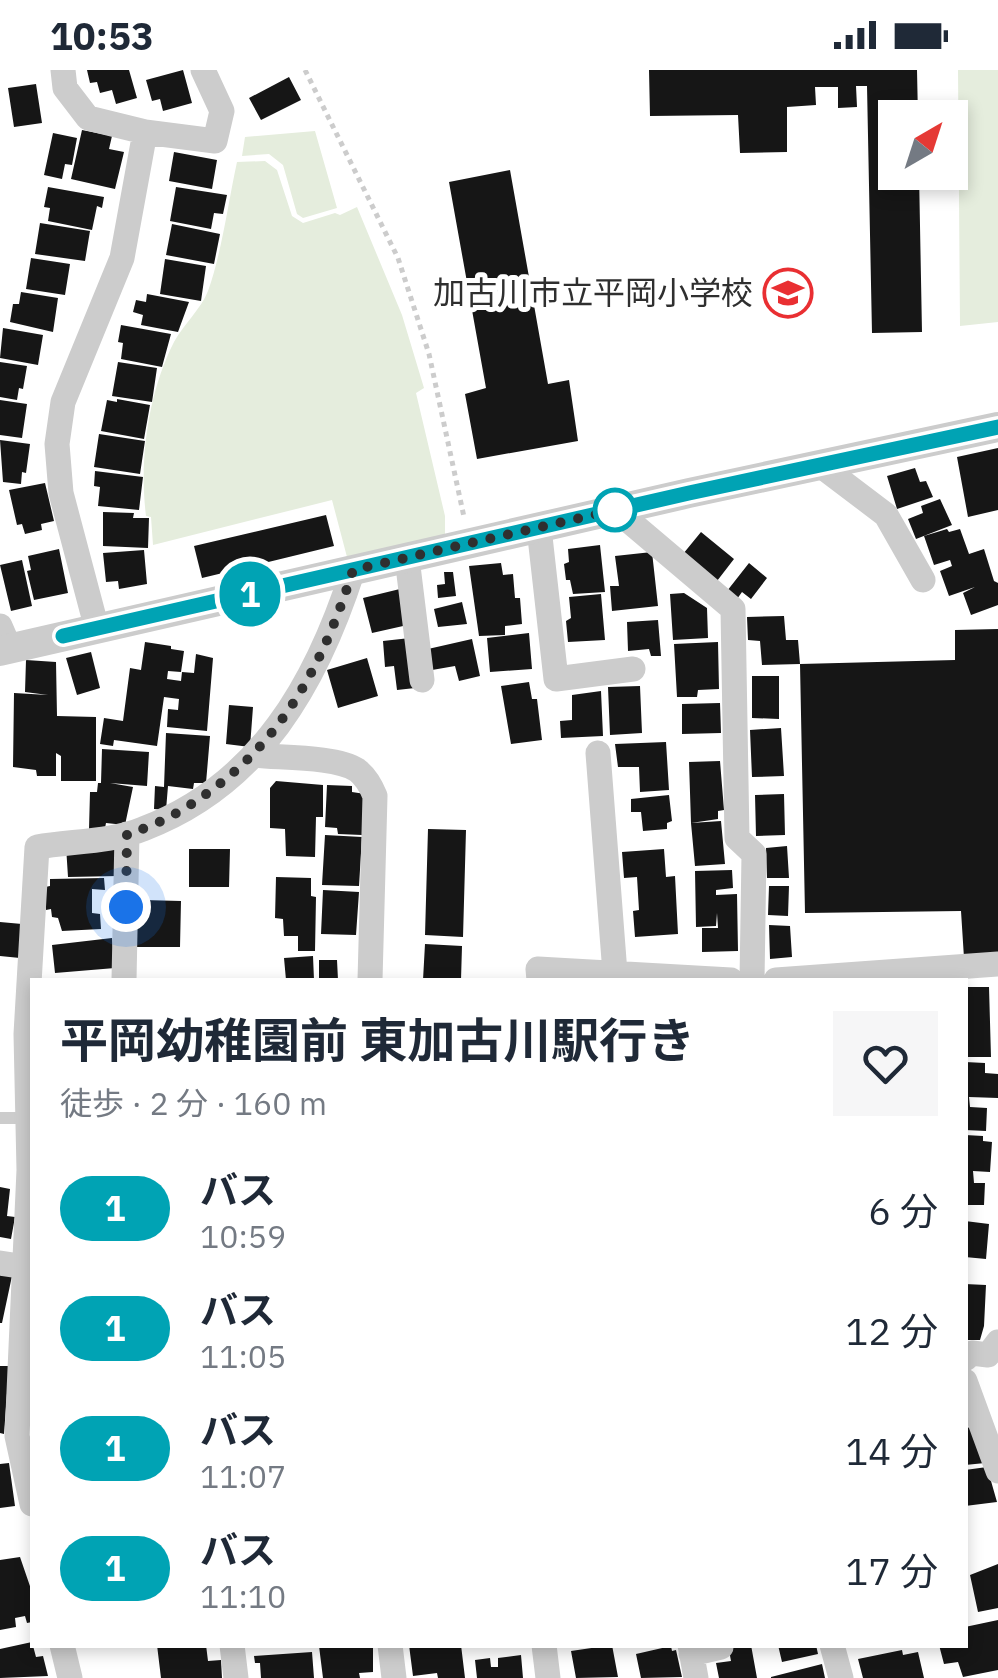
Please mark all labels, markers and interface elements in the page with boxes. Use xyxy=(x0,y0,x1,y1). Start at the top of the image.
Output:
text: 10:53 xyxy=(50,11,154,60)
north arrow xyxy=(878,100,968,190)
map controls xyxy=(878,100,968,190)
school or university icon: 加古川市立平岡小学校 xyxy=(762,267,814,319)
place label: 加古川市立平岡小学校 xyxy=(433,271,753,313)
unlabelled marker xyxy=(594,489,636,531)
line badge: 1 xyxy=(218,562,282,626)
text: 1 xyxy=(239,571,261,617)
your location xyxy=(101,882,151,932)
text: 平岡幼稚園前 東加古川駅行き xyxy=(60,1009,695,1071)
button: heart xyxy=(833,1011,938,1116)
text: 徒歩 · 2 分 · 160 m xyxy=(60,1082,327,1124)
text: バス xyxy=(200,1165,276,1214)
text: 1 xyxy=(104,1185,126,1231)
text: 6 分 xyxy=(868,1186,938,1235)
text: 10:59 xyxy=(200,1215,286,1257)
text: バス xyxy=(200,1285,276,1334)
text: 1 xyxy=(104,1305,126,1351)
text: 12 分 xyxy=(845,1306,938,1355)
text: 11:05 xyxy=(200,1335,286,1377)
text: バス xyxy=(200,1405,276,1454)
text: 1 xyxy=(104,1425,126,1471)
text: 14 分 xyxy=(845,1426,938,1475)
text: 11:07 xyxy=(200,1455,286,1497)
text: バス xyxy=(200,1525,276,1574)
text: 1 xyxy=(104,1545,126,1591)
text: 17 分 xyxy=(845,1546,938,1595)
text: 11:10 xyxy=(200,1575,286,1617)

